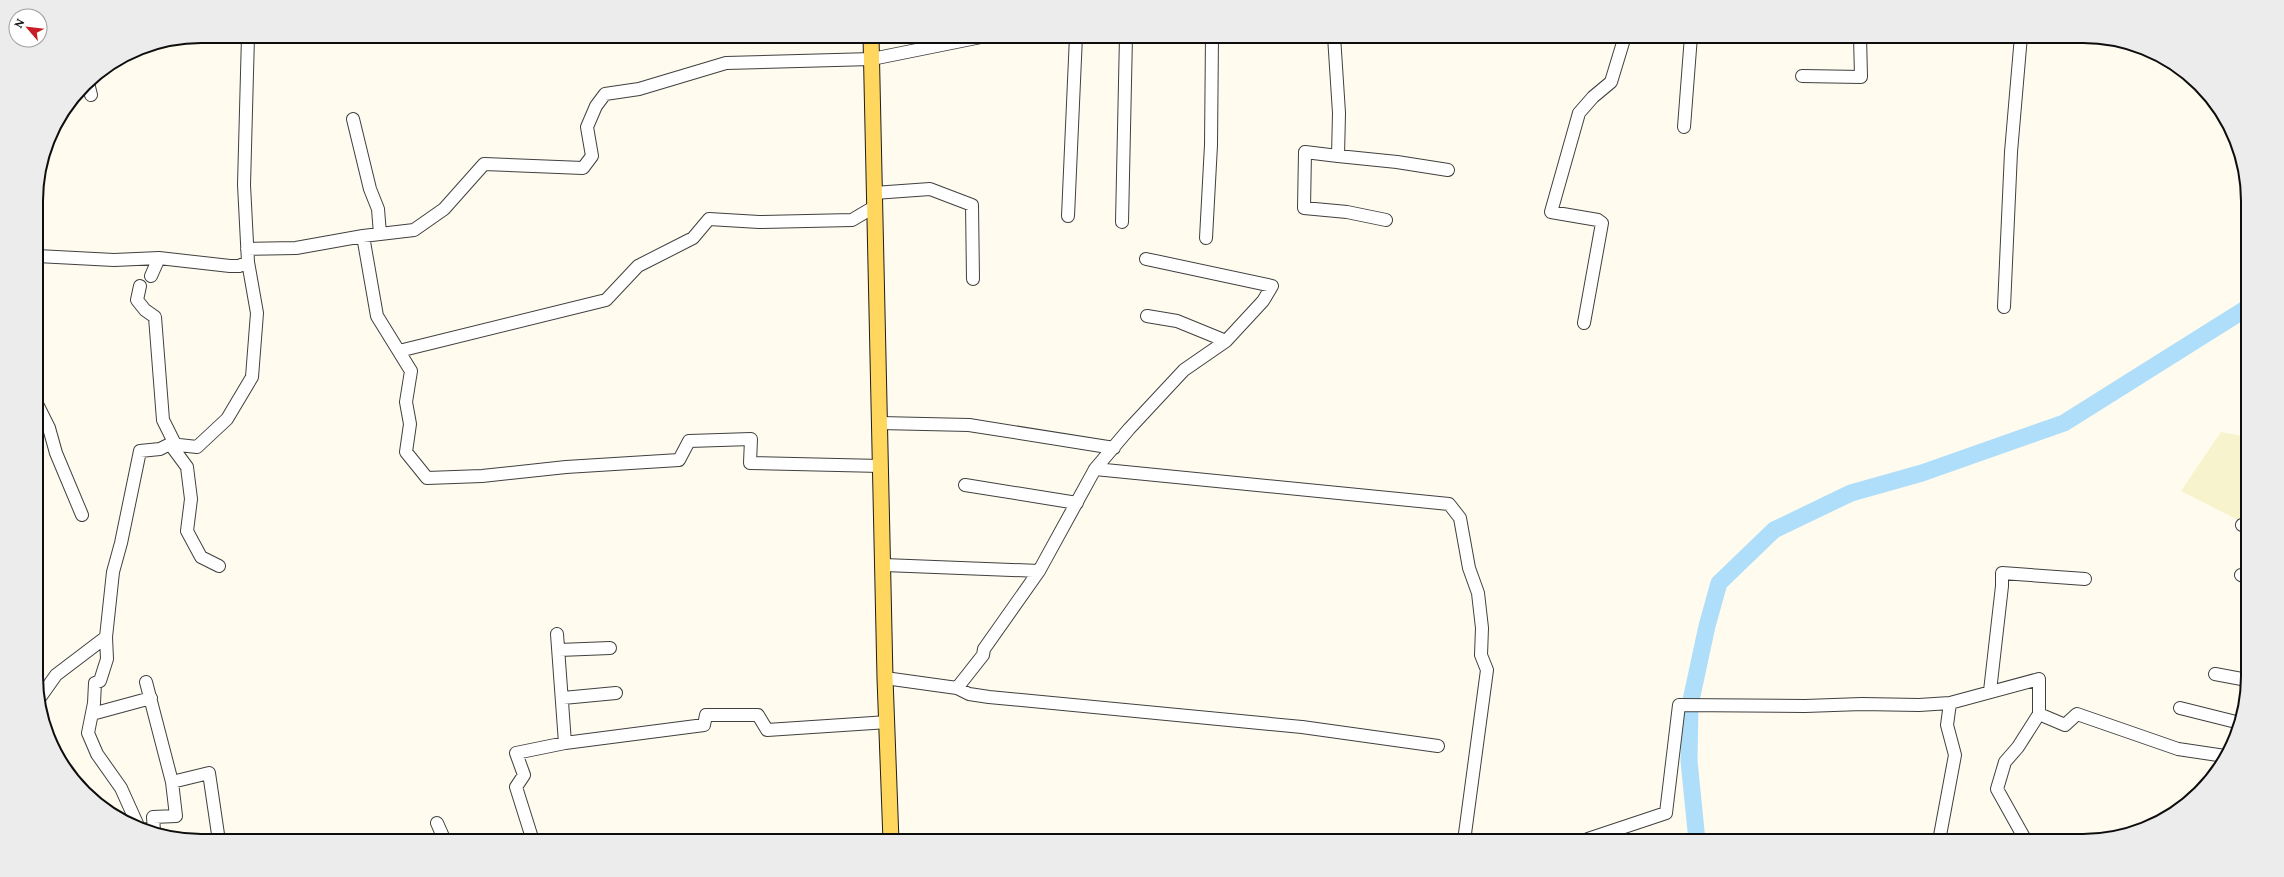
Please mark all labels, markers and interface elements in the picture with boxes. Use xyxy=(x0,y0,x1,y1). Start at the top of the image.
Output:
north arrow xyxy=(8,8,48,48)
text: N xyxy=(11,16,28,30)

